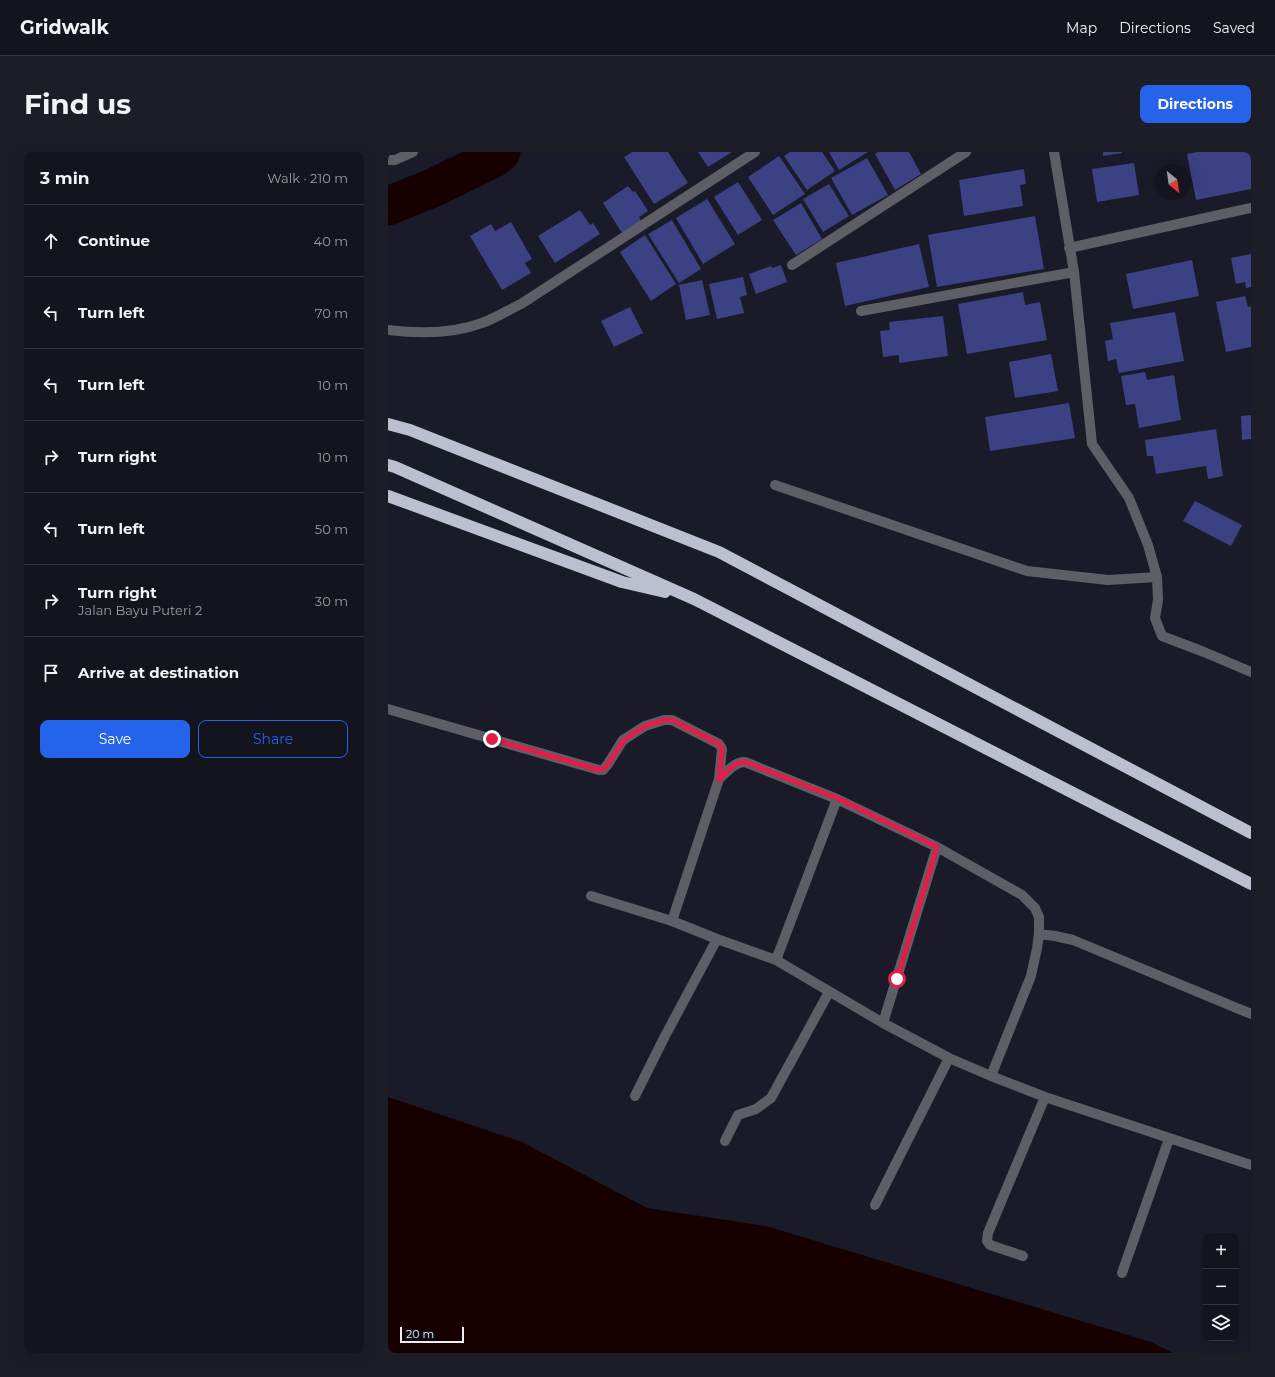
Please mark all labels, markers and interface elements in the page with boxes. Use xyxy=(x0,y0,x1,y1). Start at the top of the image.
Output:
text: Gridwalk xyxy=(20,16,109,39)
text: Map xyxy=(1066,19,1097,37)
text: Directions xyxy=(1119,19,1191,37)
text: Saved xyxy=(1213,19,1255,37)
button: Directions xyxy=(1140,85,1251,123)
text: Find us xyxy=(24,87,131,121)
north arrow xyxy=(1155,164,1191,200)
text: 3 min xyxy=(40,168,90,188)
text: Walk · 210 m xyxy=(267,170,348,186)
icon: ahead xyxy=(40,230,62,252)
text: Continue xyxy=(78,231,150,250)
text: 40 m xyxy=(314,233,348,249)
icon: left xyxy=(40,302,62,324)
text: Turn left xyxy=(78,303,145,322)
text: 70 m xyxy=(315,305,348,321)
icon: left xyxy=(40,374,62,396)
text: Turn left xyxy=(78,375,145,394)
text: 10 m xyxy=(318,377,348,393)
icon: right xyxy=(40,446,62,468)
text: Turn right xyxy=(78,447,157,466)
text: 10 m xyxy=(318,449,348,465)
icon: left xyxy=(40,518,62,540)
text: Turn left xyxy=(78,519,145,538)
text: 50 m xyxy=(315,521,348,537)
text: Turn right xyxy=(78,583,157,602)
icon: right xyxy=(40,590,62,612)
text: 30 m xyxy=(315,593,348,609)
text: Jalan Bayu Puteri 2 xyxy=(78,602,202,618)
icon: arrive xyxy=(40,662,62,684)
text: Arrive at destination xyxy=(78,663,239,682)
button: Save xyxy=(40,720,190,758)
button: Share xyxy=(198,720,348,758)
route end xyxy=(483,730,501,748)
route start xyxy=(888,970,906,988)
map controls xyxy=(1203,1233,1239,1341)
button: + xyxy=(1203,1233,1239,1269)
button: − xyxy=(1203,1269,1239,1305)
button: layers xyxy=(1203,1305,1239,1341)
scale bar xyxy=(400,1325,464,1344)
text: 20 m xyxy=(406,1327,434,1341)

